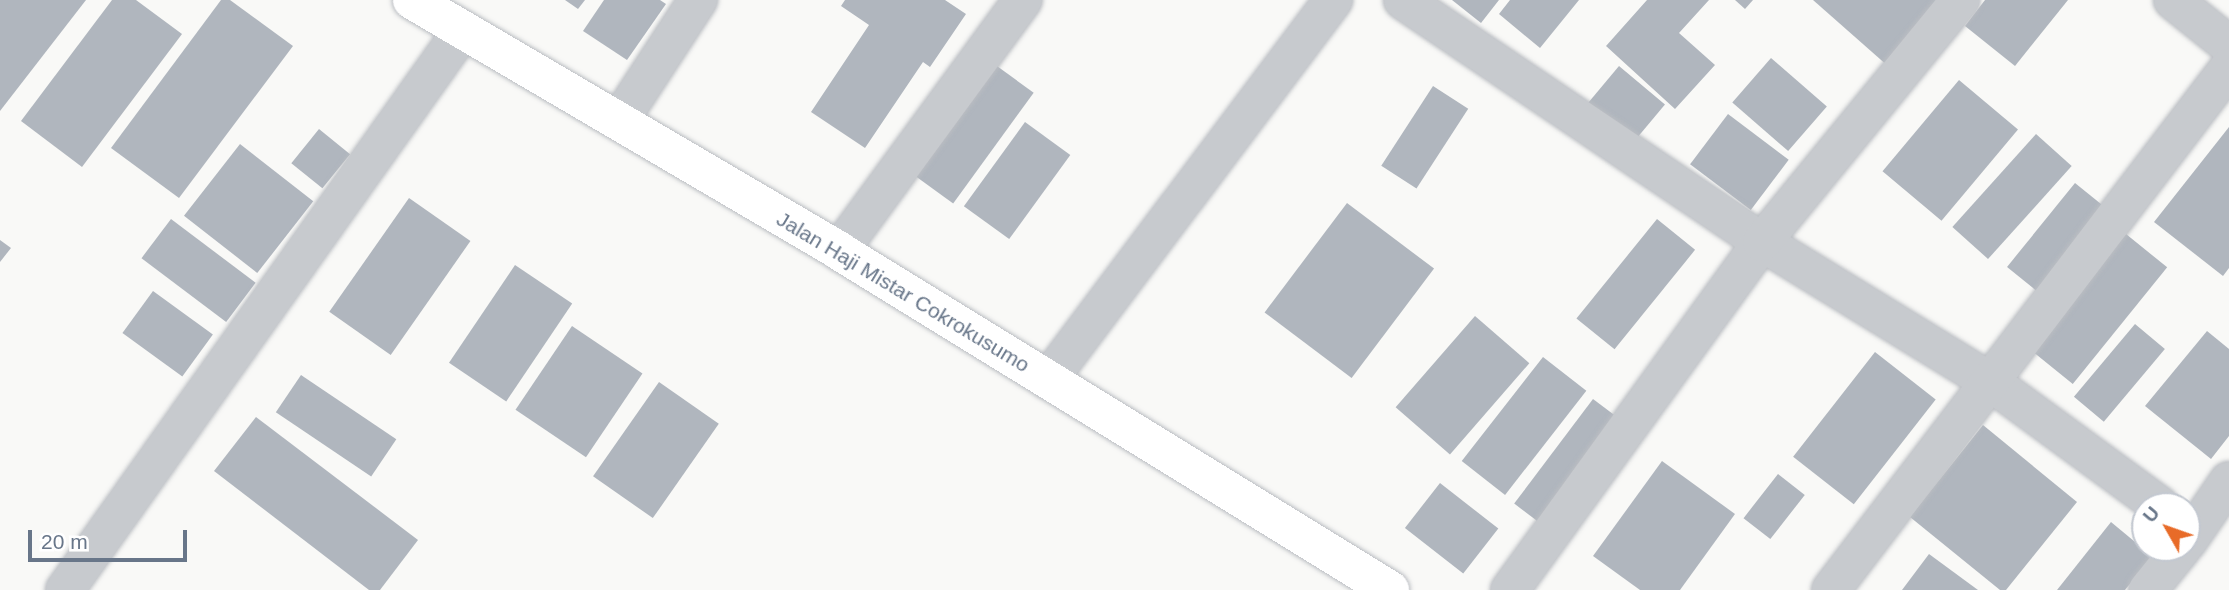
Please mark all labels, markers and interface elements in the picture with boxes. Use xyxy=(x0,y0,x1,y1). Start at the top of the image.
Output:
street label: Jalan Haji Mistar Cokrokusumo xyxy=(772,206,1034,378)
north arrow xyxy=(2131,492,2201,562)
text: U xyxy=(2139,502,2164,526)
scale bar xyxy=(32,516,191,560)
text: 20 m xyxy=(41,530,88,553)

